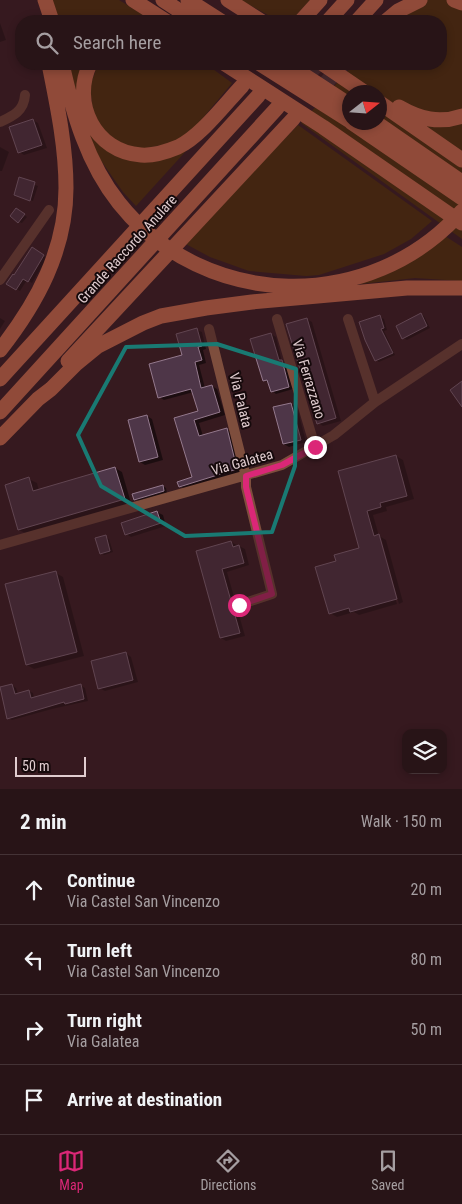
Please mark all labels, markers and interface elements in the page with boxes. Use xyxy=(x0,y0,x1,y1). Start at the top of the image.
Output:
search box xyxy=(15,15,447,70)
icon: search xyxy=(33,29,61,57)
text: Search here xyxy=(73,31,161,54)
north arrow xyxy=(342,85,387,130)
street label: Grande Raccordo Anulare xyxy=(74,191,180,306)
street label: Via Ferrazzano xyxy=(289,337,329,421)
street label: Via Palata xyxy=(226,371,256,429)
route end xyxy=(304,436,327,459)
street label: Via Galatea xyxy=(209,446,275,478)
route start xyxy=(228,594,251,617)
map controls xyxy=(402,729,447,774)
button: layers xyxy=(402,729,447,774)
scale bar xyxy=(15,754,86,777)
text: 50 m xyxy=(22,758,50,774)
text: 2 min xyxy=(20,810,67,834)
text: Walk · 150 m xyxy=(361,812,442,831)
text: Continue xyxy=(67,869,135,892)
icon: ahead xyxy=(20,876,48,904)
text: 20 m xyxy=(410,880,442,899)
text: Via Castel San Vincenzo xyxy=(67,892,220,911)
text: Turn left xyxy=(67,939,132,962)
icon: left xyxy=(20,946,48,974)
text: 80 m xyxy=(410,950,442,969)
text: Via Castel San Vincenzo xyxy=(67,962,220,981)
text: Turn right xyxy=(67,1009,142,1032)
icon: right xyxy=(20,1016,48,1044)
text: 50 m xyxy=(410,1020,442,1039)
text: Via Galatea xyxy=(67,1032,139,1051)
icon: arrive xyxy=(20,1086,48,1114)
text: Arrive at destination xyxy=(67,1088,222,1111)
tab: Map xyxy=(57,1147,85,1193)
tab: Directions xyxy=(200,1147,256,1193)
tab: Saved xyxy=(371,1147,405,1193)

